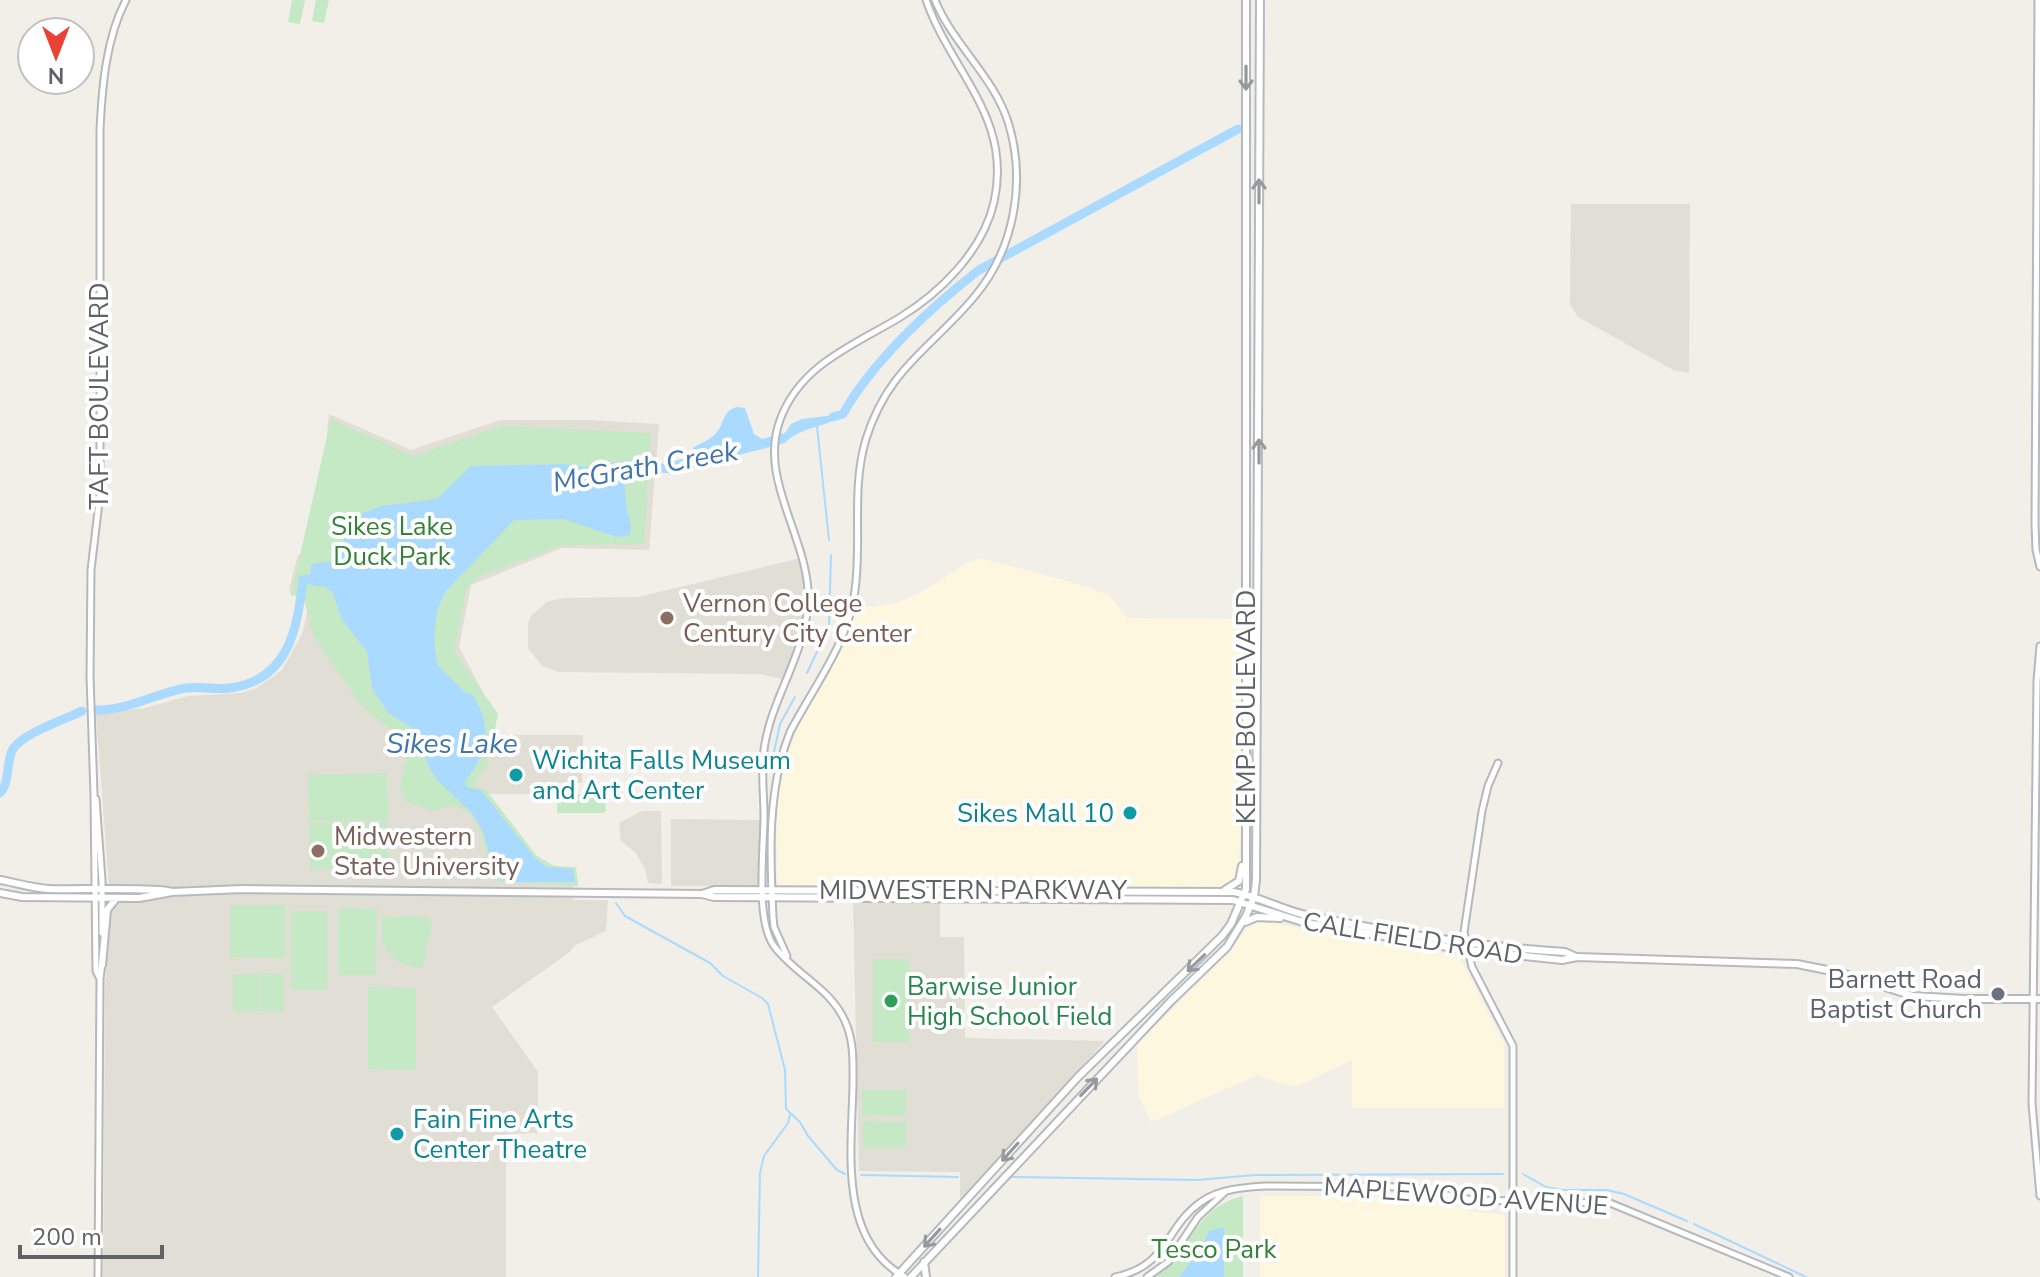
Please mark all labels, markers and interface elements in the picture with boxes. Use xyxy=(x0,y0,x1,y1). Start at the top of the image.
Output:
north arrow xyxy=(16,16,96,96)
text: N xyxy=(48,60,64,90)
one-way arrow xyxy=(1238,64,1254,91)
one-way arrow xyxy=(1251,178,1267,205)
street label: TAFT BOULEVARD xyxy=(82,283,117,509)
water label: McGrath Creek xyxy=(550,432,742,502)
one-way arrow xyxy=(1251,438,1266,465)
park label: Sikes Lake Duck Park xyxy=(331,509,453,574)
place label: Vernon College Century City Center xyxy=(682,586,913,651)
street label: KEMP BOULEVARD xyxy=(1229,590,1264,824)
marker: Vernon College Century City Center xyxy=(658,609,676,627)
water label: Sikes Lake xyxy=(386,725,518,763)
place label: Wichita Falls Museum and Art Center xyxy=(532,743,791,808)
marker: Wichita Falls Museum and Art Center xyxy=(507,766,525,784)
place label: Sikes Mall 10 xyxy=(957,796,1114,831)
marker: Sikes Mall 10 xyxy=(1121,804,1139,822)
place label: Midwestern State University xyxy=(334,819,520,884)
marker: Midwestern State University xyxy=(309,842,327,860)
street label: MIDWESTERN PARKWAY xyxy=(819,873,1127,908)
street label: CALL FIELD ROAD xyxy=(1300,904,1525,973)
one-way arrow xyxy=(1187,953,1206,972)
place label: Barnett Road Baptist Church xyxy=(1810,962,1982,1027)
place label: Barwise Junior High School Field xyxy=(907,969,1112,1034)
marker: Barnett Road Baptist Church xyxy=(1989,985,2007,1003)
marker: Barwise Junior High School Field xyxy=(882,992,900,1010)
one-way arrow xyxy=(1080,1077,1099,1097)
place label: Fain Fine Arts Center Theatre xyxy=(413,1102,587,1167)
marker: Fain Fine Arts Center Theatre xyxy=(388,1125,406,1143)
one-way arrow xyxy=(1001,1142,1020,1162)
street label: MAPLEWOOD AVENUE xyxy=(1323,1169,1609,1224)
scale bar xyxy=(20,1209,162,1259)
text: 200 m xyxy=(32,1221,102,1253)
one-way arrow xyxy=(923,1228,942,1248)
park label: Tesco Park xyxy=(1152,1232,1277,1267)

